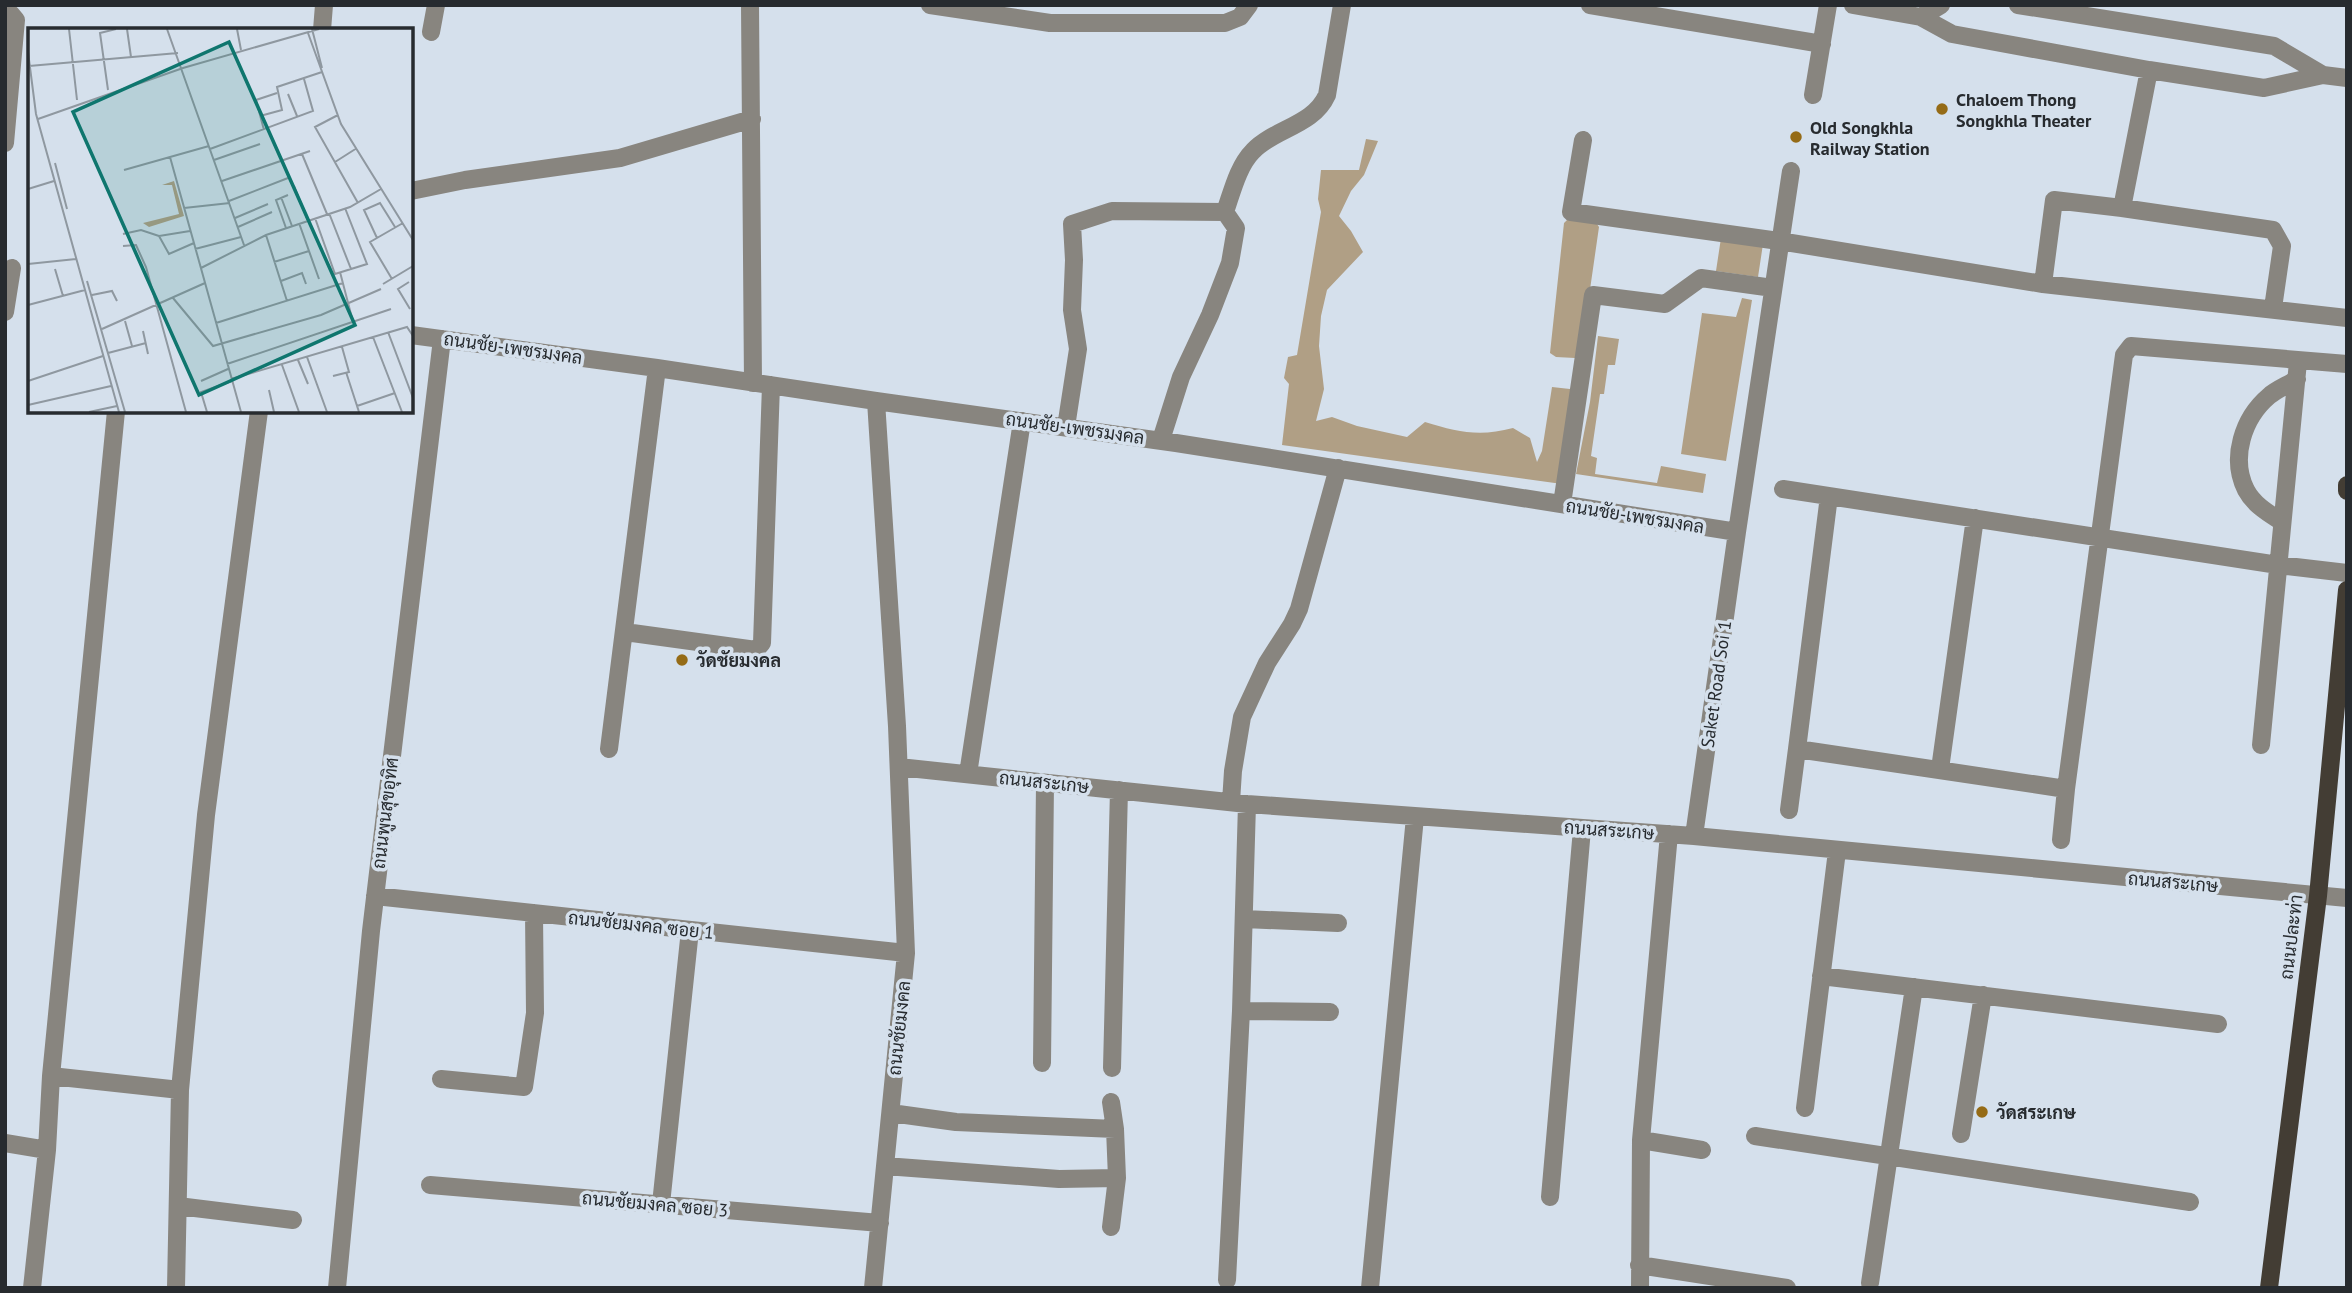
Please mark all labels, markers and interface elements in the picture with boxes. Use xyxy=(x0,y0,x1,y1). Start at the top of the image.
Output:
inset map xyxy=(28,28,413,413)
place label: Chaloem Thong Songkhla Theater xyxy=(1956,88,2092,132)
marker: Chaloem Thong Songkhla Theater xyxy=(1934,101,1950,117)
place label: Old Songkhla Railway Station xyxy=(1810,116,1930,160)
marker: Old Songkhla Railway Station xyxy=(1788,129,1804,145)
street label: ถนนชัย-เพชรมงคล xyxy=(442,327,584,369)
street label: ถนนชัย-เพชรมงคล xyxy=(1004,407,1146,449)
street label: ถนนชัย-เพชรมงคล xyxy=(1564,494,1706,538)
street label: Saket Road Soi 1 xyxy=(1696,619,1736,749)
place label: วัดชัยมงคล xyxy=(696,649,781,672)
marker: วัดชัยมงคล xyxy=(674,652,690,668)
street label: ถนนพูนสุขอุทิศ xyxy=(367,756,405,870)
street label: ถนนสระเกษ xyxy=(998,766,1091,798)
street label: ถนนสระเกษ xyxy=(1563,815,1656,845)
street label: ถนนสระเกษ xyxy=(2127,867,2220,897)
street label: ถนนปละท่า xyxy=(2274,893,2308,981)
street label: ถนนชัยมงคล ซอย 1 xyxy=(567,906,715,944)
street label: ถนนชัยมงคล xyxy=(883,979,915,1077)
place label: วัดสระเกษ xyxy=(1996,1101,2077,1124)
marker: วัดสระเกษ xyxy=(1974,1104,1990,1120)
street label: ถนนชัยมงคล ซอย 3 xyxy=(581,1186,729,1222)

